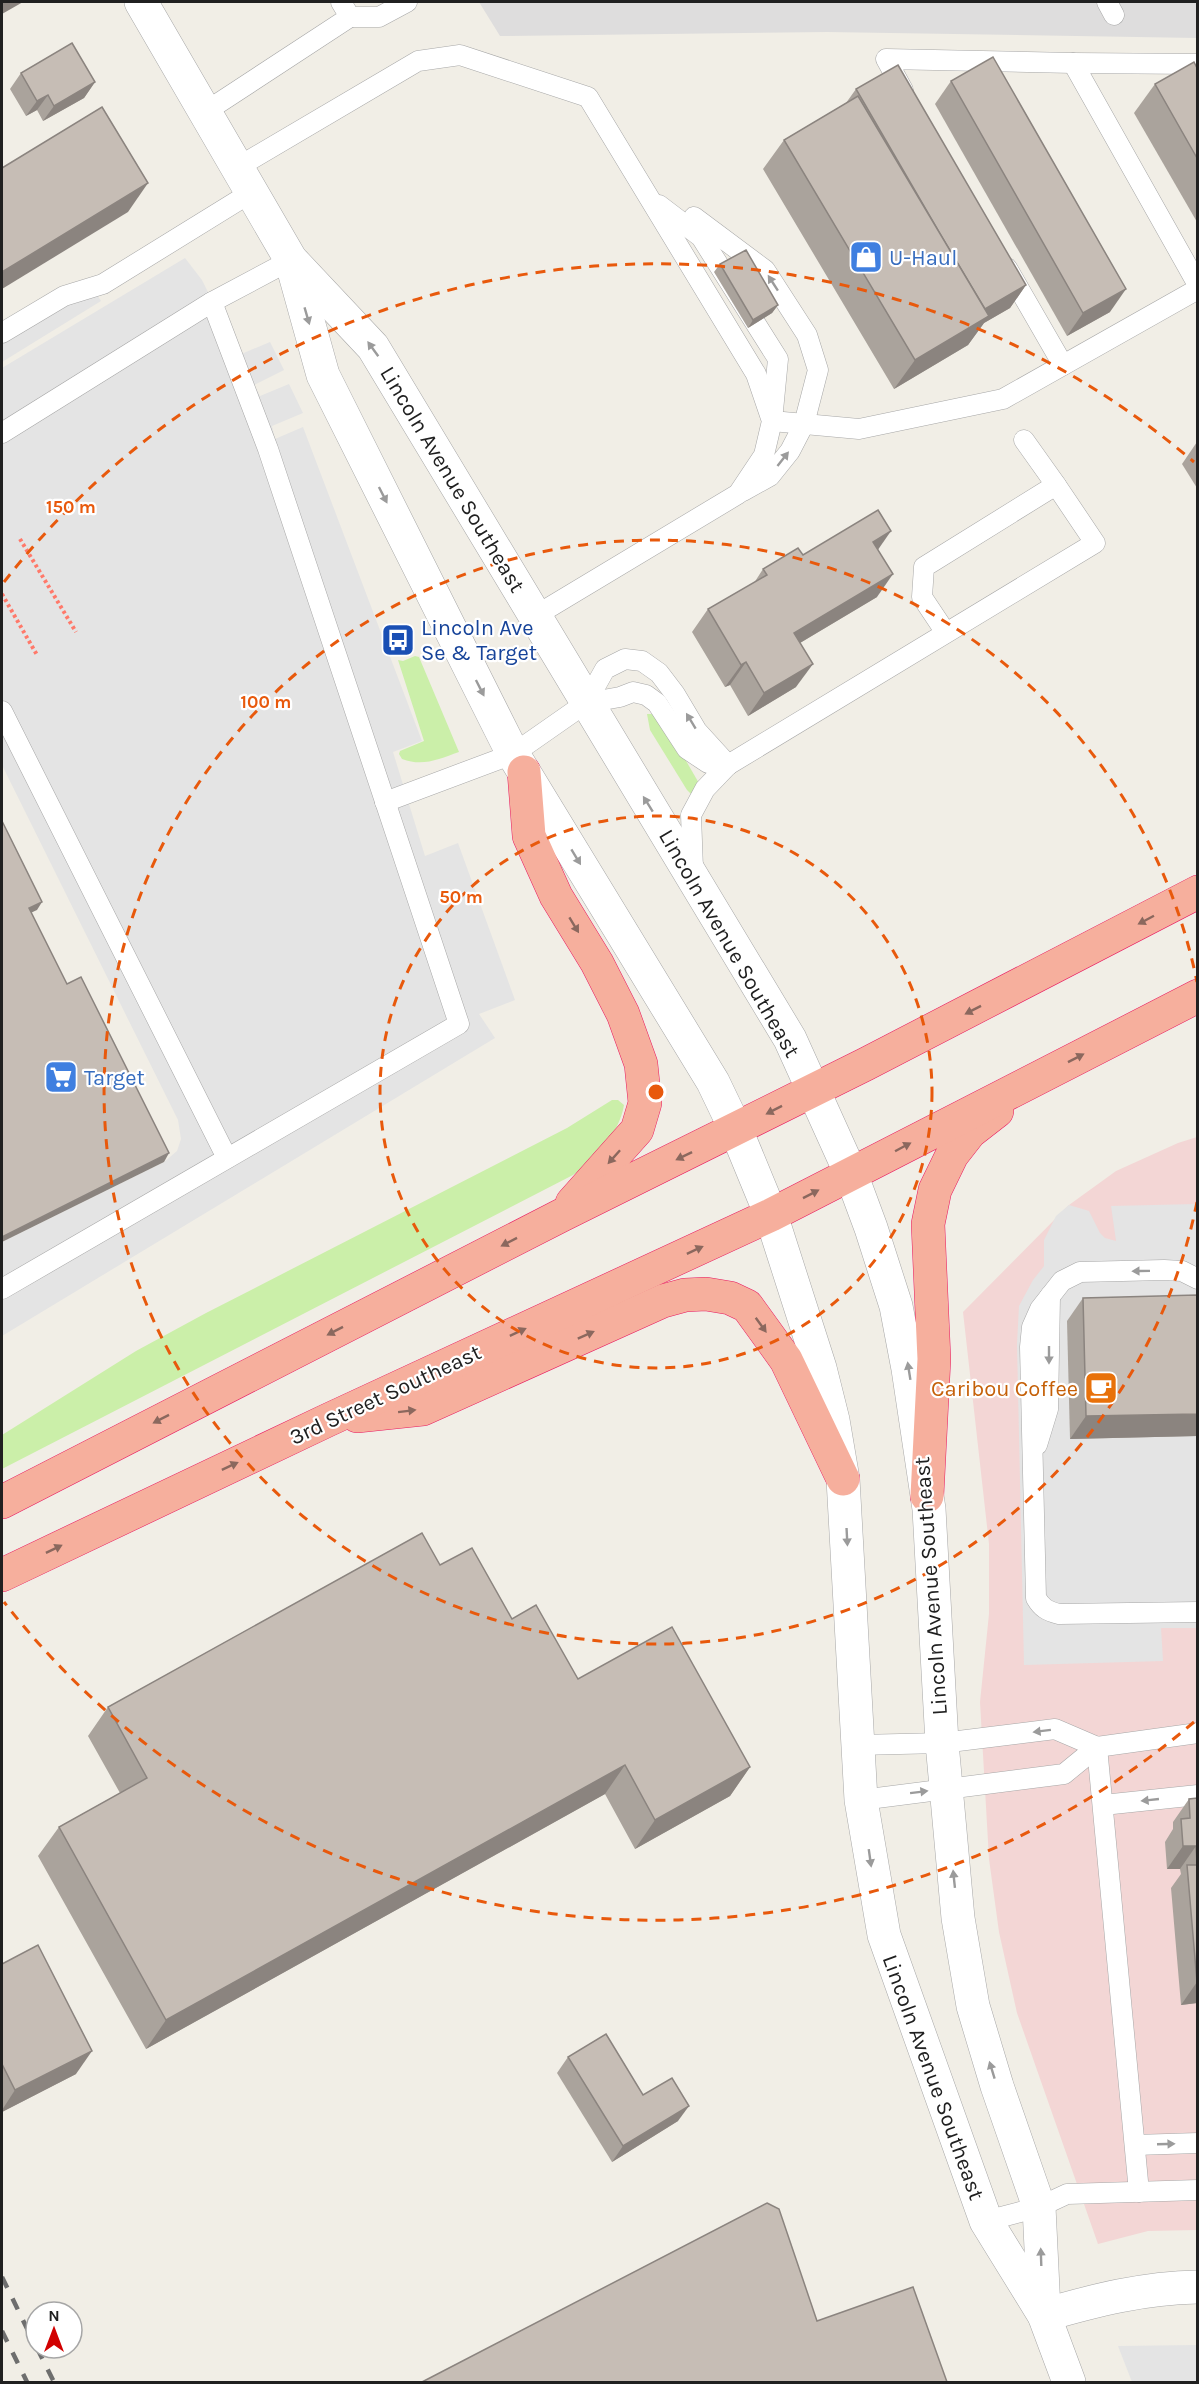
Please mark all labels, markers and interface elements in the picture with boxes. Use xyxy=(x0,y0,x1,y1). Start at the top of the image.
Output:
shop icon: U-Haul xyxy=(848,239,884,275)
place label: U-Haul xyxy=(889,245,957,271)
one-way arrow xyxy=(767,275,779,291)
one-way arrow xyxy=(302,307,312,325)
one-way arrow xyxy=(368,342,380,357)
street label: Lincoln Avenue Southeast xyxy=(374,362,530,597)
one-way arrow xyxy=(777,451,789,466)
one-way arrow xyxy=(378,486,388,503)
text: 150 m xyxy=(46,496,96,518)
place label: Lincoln Ave Se & Target xyxy=(421,615,537,666)
bus stop icon: Lincoln Ave Se & Target xyxy=(380,622,416,658)
one-way arrow xyxy=(474,679,484,697)
text: 100 m xyxy=(241,691,291,713)
one-way arrow xyxy=(687,712,697,729)
one-way arrow xyxy=(642,796,653,812)
street label: Lincoln Avenue Southeast xyxy=(653,825,805,1062)
one-way arrow xyxy=(571,849,582,865)
text: 50 m xyxy=(439,886,483,908)
one-way arrow xyxy=(1137,915,1154,925)
one-way arrow xyxy=(568,917,579,933)
one-way arrow xyxy=(964,1004,982,1014)
one-way arrow xyxy=(1068,1053,1085,1062)
supermarket icon: Target xyxy=(43,1059,79,1095)
place label: Target xyxy=(84,1065,145,1091)
centre of rings xyxy=(646,1082,666,1102)
one-way arrow xyxy=(766,1106,783,1115)
one-way arrow xyxy=(895,1142,912,1152)
one-way arrow xyxy=(607,1149,621,1164)
one-way arrow xyxy=(675,1151,692,1161)
one-way arrow xyxy=(802,1190,820,1200)
one-way arrow xyxy=(500,1237,517,1247)
one-way arrow xyxy=(687,1245,705,1255)
one-way arrow xyxy=(1131,1266,1150,1275)
one-way arrow xyxy=(755,1317,767,1333)
one-way arrow xyxy=(326,1326,343,1336)
one-way arrow xyxy=(510,1327,528,1337)
one-way arrow xyxy=(578,1331,595,1340)
street label: 3rd Street Southeast xyxy=(286,1339,485,1451)
one-way arrow xyxy=(1044,1345,1054,1364)
one-way arrow xyxy=(904,1362,913,1381)
cafe icon: Caribou Coffee xyxy=(1083,1370,1119,1406)
place label: Caribou Coffee xyxy=(931,1376,1078,1402)
one-way arrow xyxy=(398,1406,417,1415)
one-way arrow xyxy=(153,1415,170,1424)
street label: Lincoln Avenue Southeast xyxy=(909,1456,953,1716)
one-way arrow xyxy=(222,1462,239,1471)
one-way arrow xyxy=(842,1528,851,1547)
one-way arrow xyxy=(46,1545,63,1554)
one-way arrow xyxy=(1033,1726,1052,1736)
one-way arrow xyxy=(910,1788,929,1797)
one-way arrow xyxy=(1141,1795,1160,1805)
one-way arrow xyxy=(865,1848,874,1867)
one-way arrow xyxy=(949,1869,959,1888)
street label: Lincoln Avenue Southeast xyxy=(877,1951,990,2204)
one-way arrow xyxy=(987,2061,996,2079)
one-way arrow xyxy=(1157,2140,1176,2149)
one-way arrow xyxy=(1036,2247,1046,2266)
north arrow xyxy=(24,2300,84,2360)
text: N xyxy=(48,2306,60,2325)

